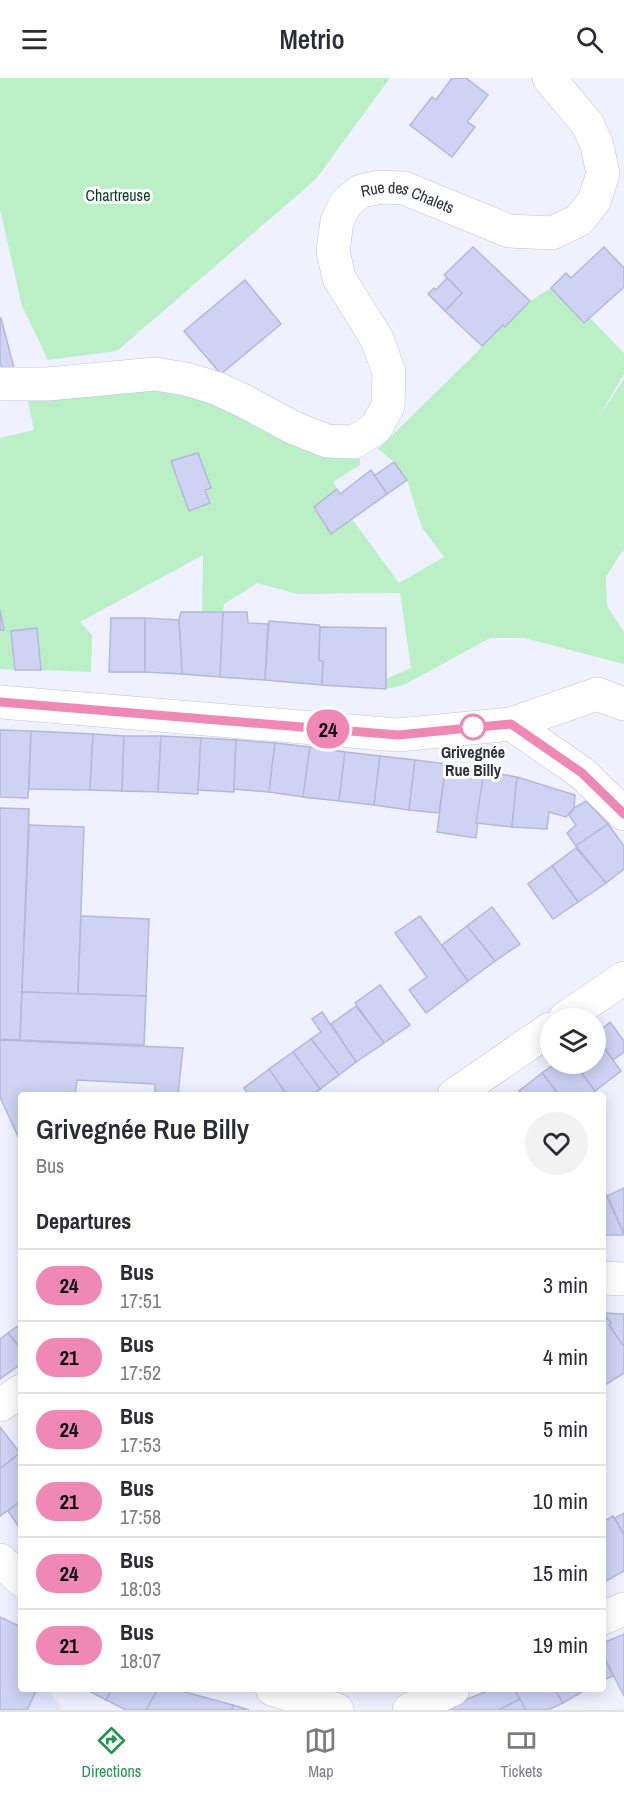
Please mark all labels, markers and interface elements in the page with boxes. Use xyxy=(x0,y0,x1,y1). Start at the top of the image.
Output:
text: Metrio xyxy=(279,21,345,57)
icon: menu xyxy=(18,23,51,56)
icon: search xyxy=(573,23,606,56)
street label: Rue des Chalets xyxy=(359,176,458,218)
park label: Chartreuse xyxy=(86,184,150,206)
line badge: 24 xyxy=(301,710,355,748)
marker: Grivegnée Rue Billy xyxy=(460,714,486,740)
text: 24 xyxy=(318,715,338,744)
place label: Grivegnée Rue Billy xyxy=(441,741,505,781)
map controls xyxy=(540,1008,606,1074)
button: layers xyxy=(540,1008,606,1074)
text: Grivegnée Rue Billy xyxy=(36,1110,249,1148)
button: heart xyxy=(525,1112,588,1175)
text: Bus xyxy=(36,1152,64,1179)
text: Departures xyxy=(36,1206,131,1236)
text: Bus xyxy=(120,1257,154,1287)
text: 3 min xyxy=(543,1270,588,1300)
text: 24 xyxy=(59,1271,79,1300)
text: 17:51 xyxy=(120,1287,161,1314)
text: Bus xyxy=(120,1329,154,1359)
text: 4 min xyxy=(543,1342,588,1372)
text: 21 xyxy=(59,1343,79,1372)
text: 17:52 xyxy=(120,1359,161,1386)
text: Bus xyxy=(120,1401,154,1431)
text: 5 min xyxy=(543,1414,588,1444)
text: 24 xyxy=(59,1415,79,1444)
text: 17:53 xyxy=(120,1431,161,1458)
text: Bus xyxy=(120,1473,154,1503)
text: 10 min xyxy=(533,1486,588,1516)
text: 21 xyxy=(59,1487,79,1516)
text: 17:58 xyxy=(120,1503,161,1530)
text: Bus xyxy=(120,1545,154,1575)
text: 15 min xyxy=(533,1558,588,1588)
text: 24 xyxy=(59,1559,79,1588)
text: 18:03 xyxy=(120,1575,161,1602)
text: Bus xyxy=(120,1617,154,1647)
text: 19 min xyxy=(533,1630,588,1660)
text: 21 xyxy=(59,1631,79,1660)
text: 18:07 xyxy=(120,1647,161,1674)
tab: Directions xyxy=(82,1724,141,1782)
tab: Map xyxy=(304,1724,337,1782)
tab: Tickets xyxy=(500,1724,542,1782)

